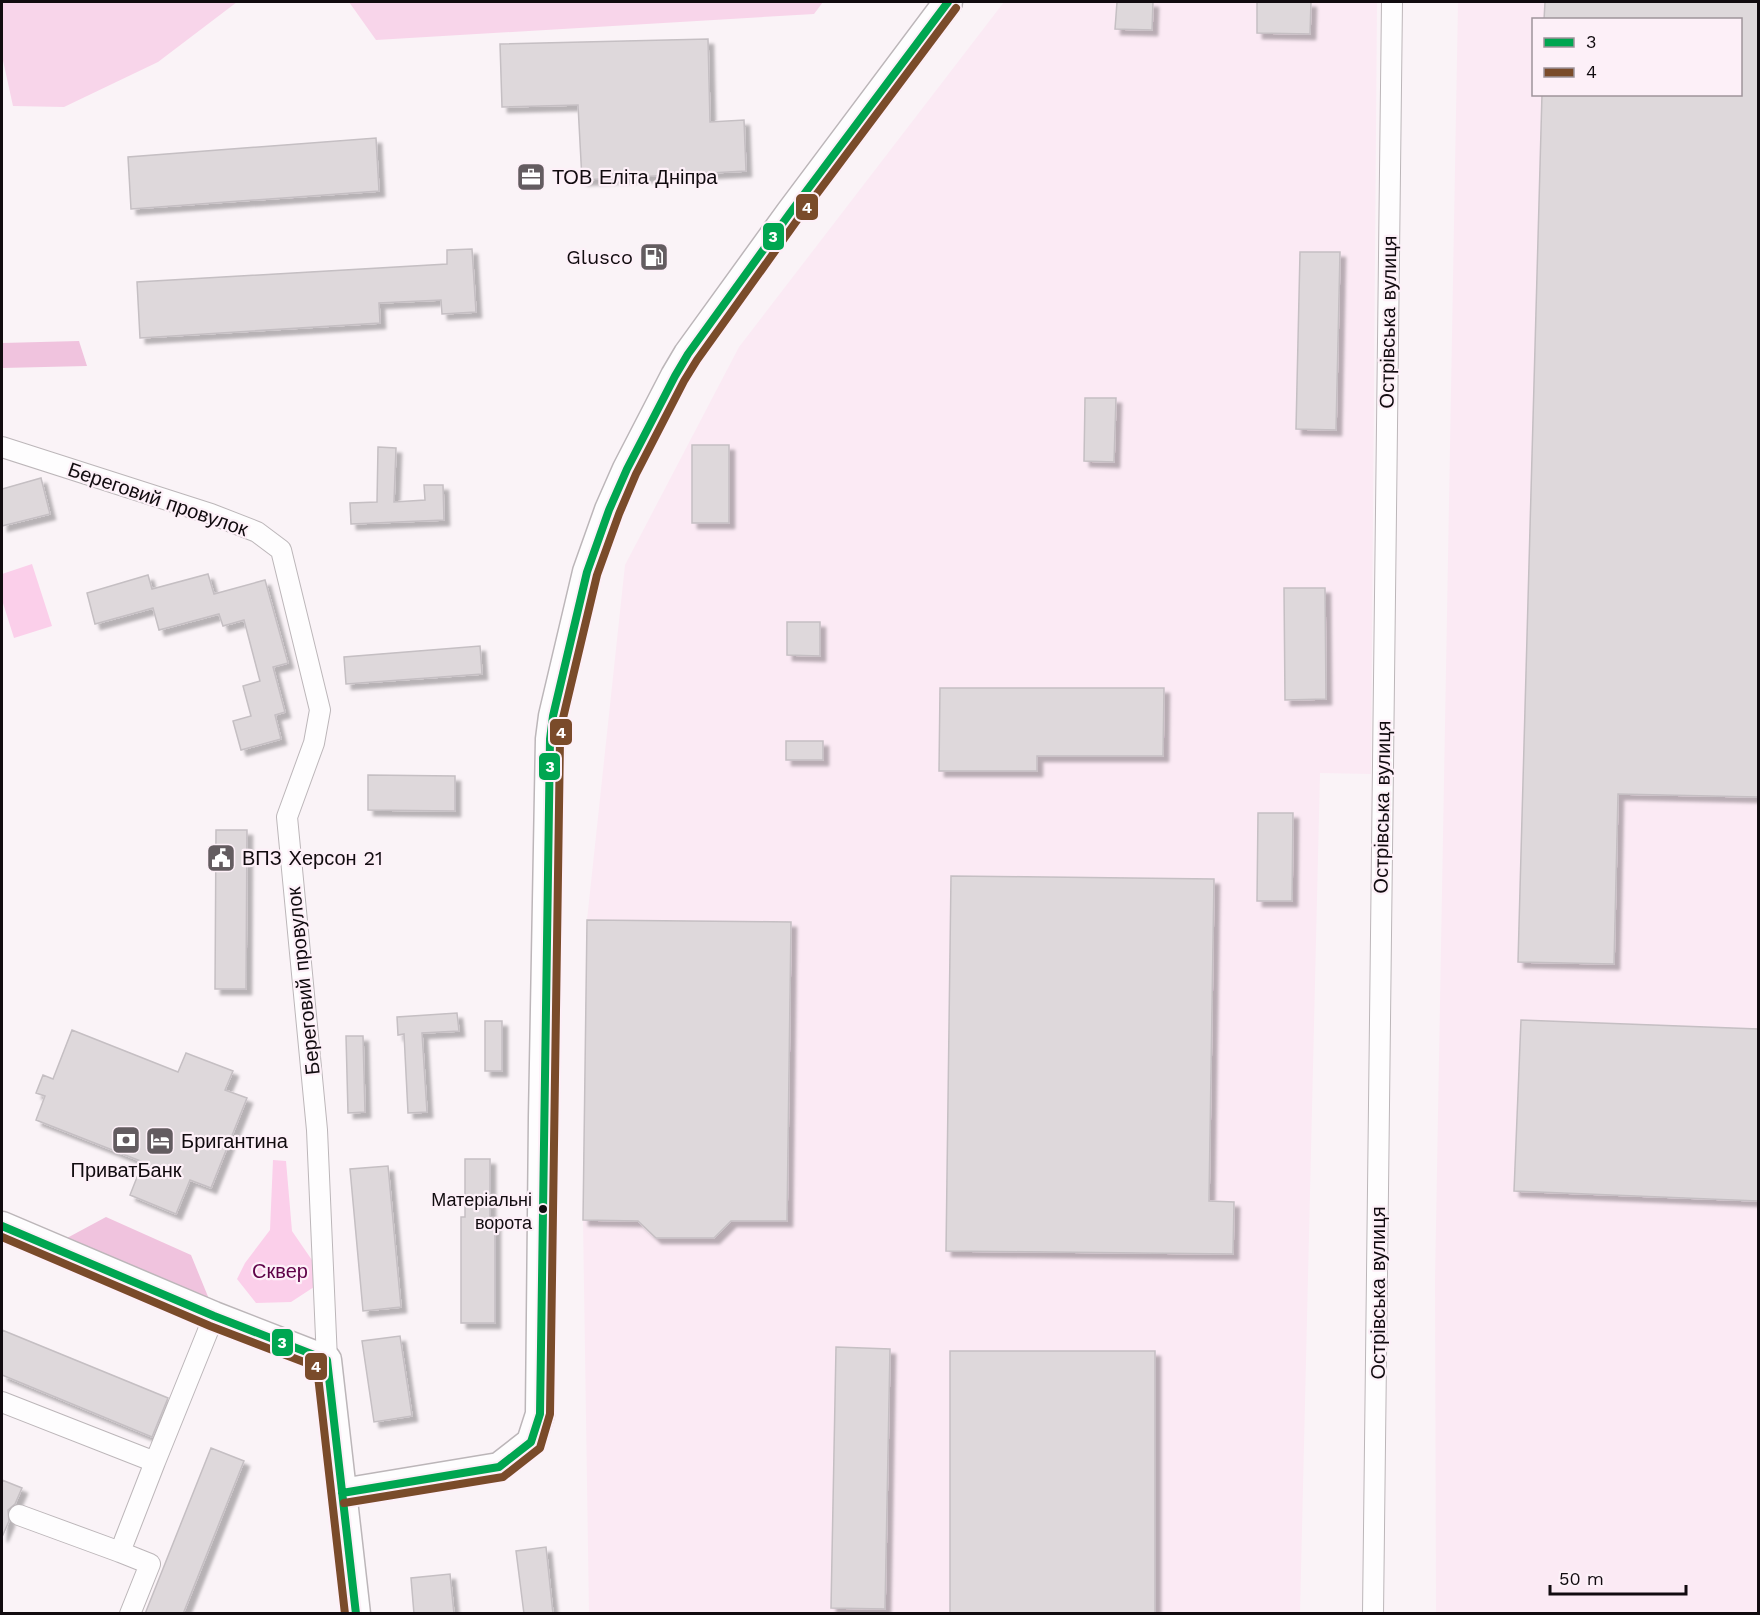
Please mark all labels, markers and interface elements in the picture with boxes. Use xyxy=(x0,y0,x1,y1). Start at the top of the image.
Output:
legend xyxy=(1532,18,1742,96)
text: 3 xyxy=(1586,31,1597,52)
text: 4 xyxy=(1586,61,1597,82)
office icon: ТОВ Еліта Дніпра xyxy=(515,161,547,193)
place label: ТОВ Еліта Дніпра xyxy=(552,165,718,189)
line badge: 4 xyxy=(795,193,819,221)
text: 4 xyxy=(802,198,812,217)
line badge: 3 xyxy=(762,222,785,251)
text: 3 xyxy=(768,227,778,246)
street label: Острівська вулиця xyxy=(1374,235,1402,409)
fuel station icon: Glusco xyxy=(638,241,670,273)
place label: Glusco xyxy=(566,245,633,269)
street label: Береговий провулок xyxy=(65,457,251,541)
line badge: 4 xyxy=(549,718,573,746)
street label: Острівська вулиця xyxy=(1368,720,1396,894)
text: 4 xyxy=(556,723,566,742)
line badge: 3 xyxy=(538,752,561,781)
text: 3 xyxy=(545,757,555,776)
public building icon: ВПЗ Херсон 21 xyxy=(205,842,237,874)
place label: ВПЗ Херсон 21 xyxy=(242,846,383,870)
street label: Береговий провулок xyxy=(281,886,325,1076)
bank icon: ПриватБанк xyxy=(110,1124,142,1156)
hotel icon: Бригантина xyxy=(144,1125,176,1157)
place label: Бригантина xyxy=(181,1129,289,1153)
place label: ПриватБанк xyxy=(71,1158,182,1182)
place label: Матеріальні ворота xyxy=(431,1189,533,1233)
marker: Матеріальні ворота xyxy=(537,1203,549,1215)
street label: Острівська вулиця xyxy=(1366,1206,1390,1380)
park label: Сквер xyxy=(252,1259,308,1283)
line badge: 3 xyxy=(271,1328,294,1357)
text: 3 xyxy=(277,1333,287,1352)
line badge: 4 xyxy=(304,1352,328,1381)
text: 4 xyxy=(311,1357,321,1376)
scale bar xyxy=(1550,1558,1686,1596)
text: 50 m xyxy=(1559,1568,1604,1589)

